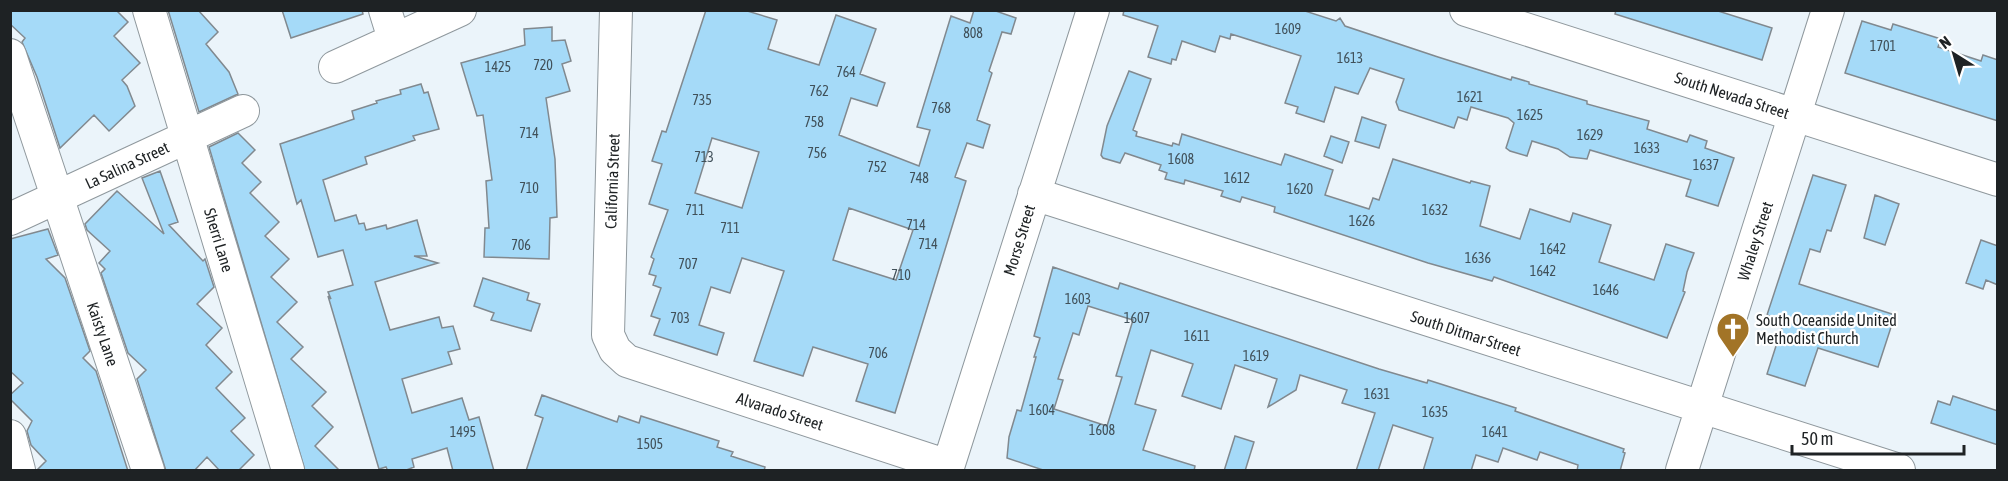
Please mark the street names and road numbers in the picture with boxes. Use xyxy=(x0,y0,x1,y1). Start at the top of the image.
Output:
street label: South Nevada Street xyxy=(1673,68,1792,122)
street label: California Street xyxy=(601,133,623,229)
street label: La Salina Street xyxy=(82,138,172,192)
street label: Whaley Street xyxy=(1734,199,1777,283)
street label: Morse Street xyxy=(1000,202,1038,278)
street label: Sherri Lane xyxy=(201,206,237,274)
street label: Kaisty Lane xyxy=(83,300,122,369)
street label: South Ditmar Street xyxy=(1409,307,1524,359)
street label: Alvarado Street xyxy=(734,389,826,434)

